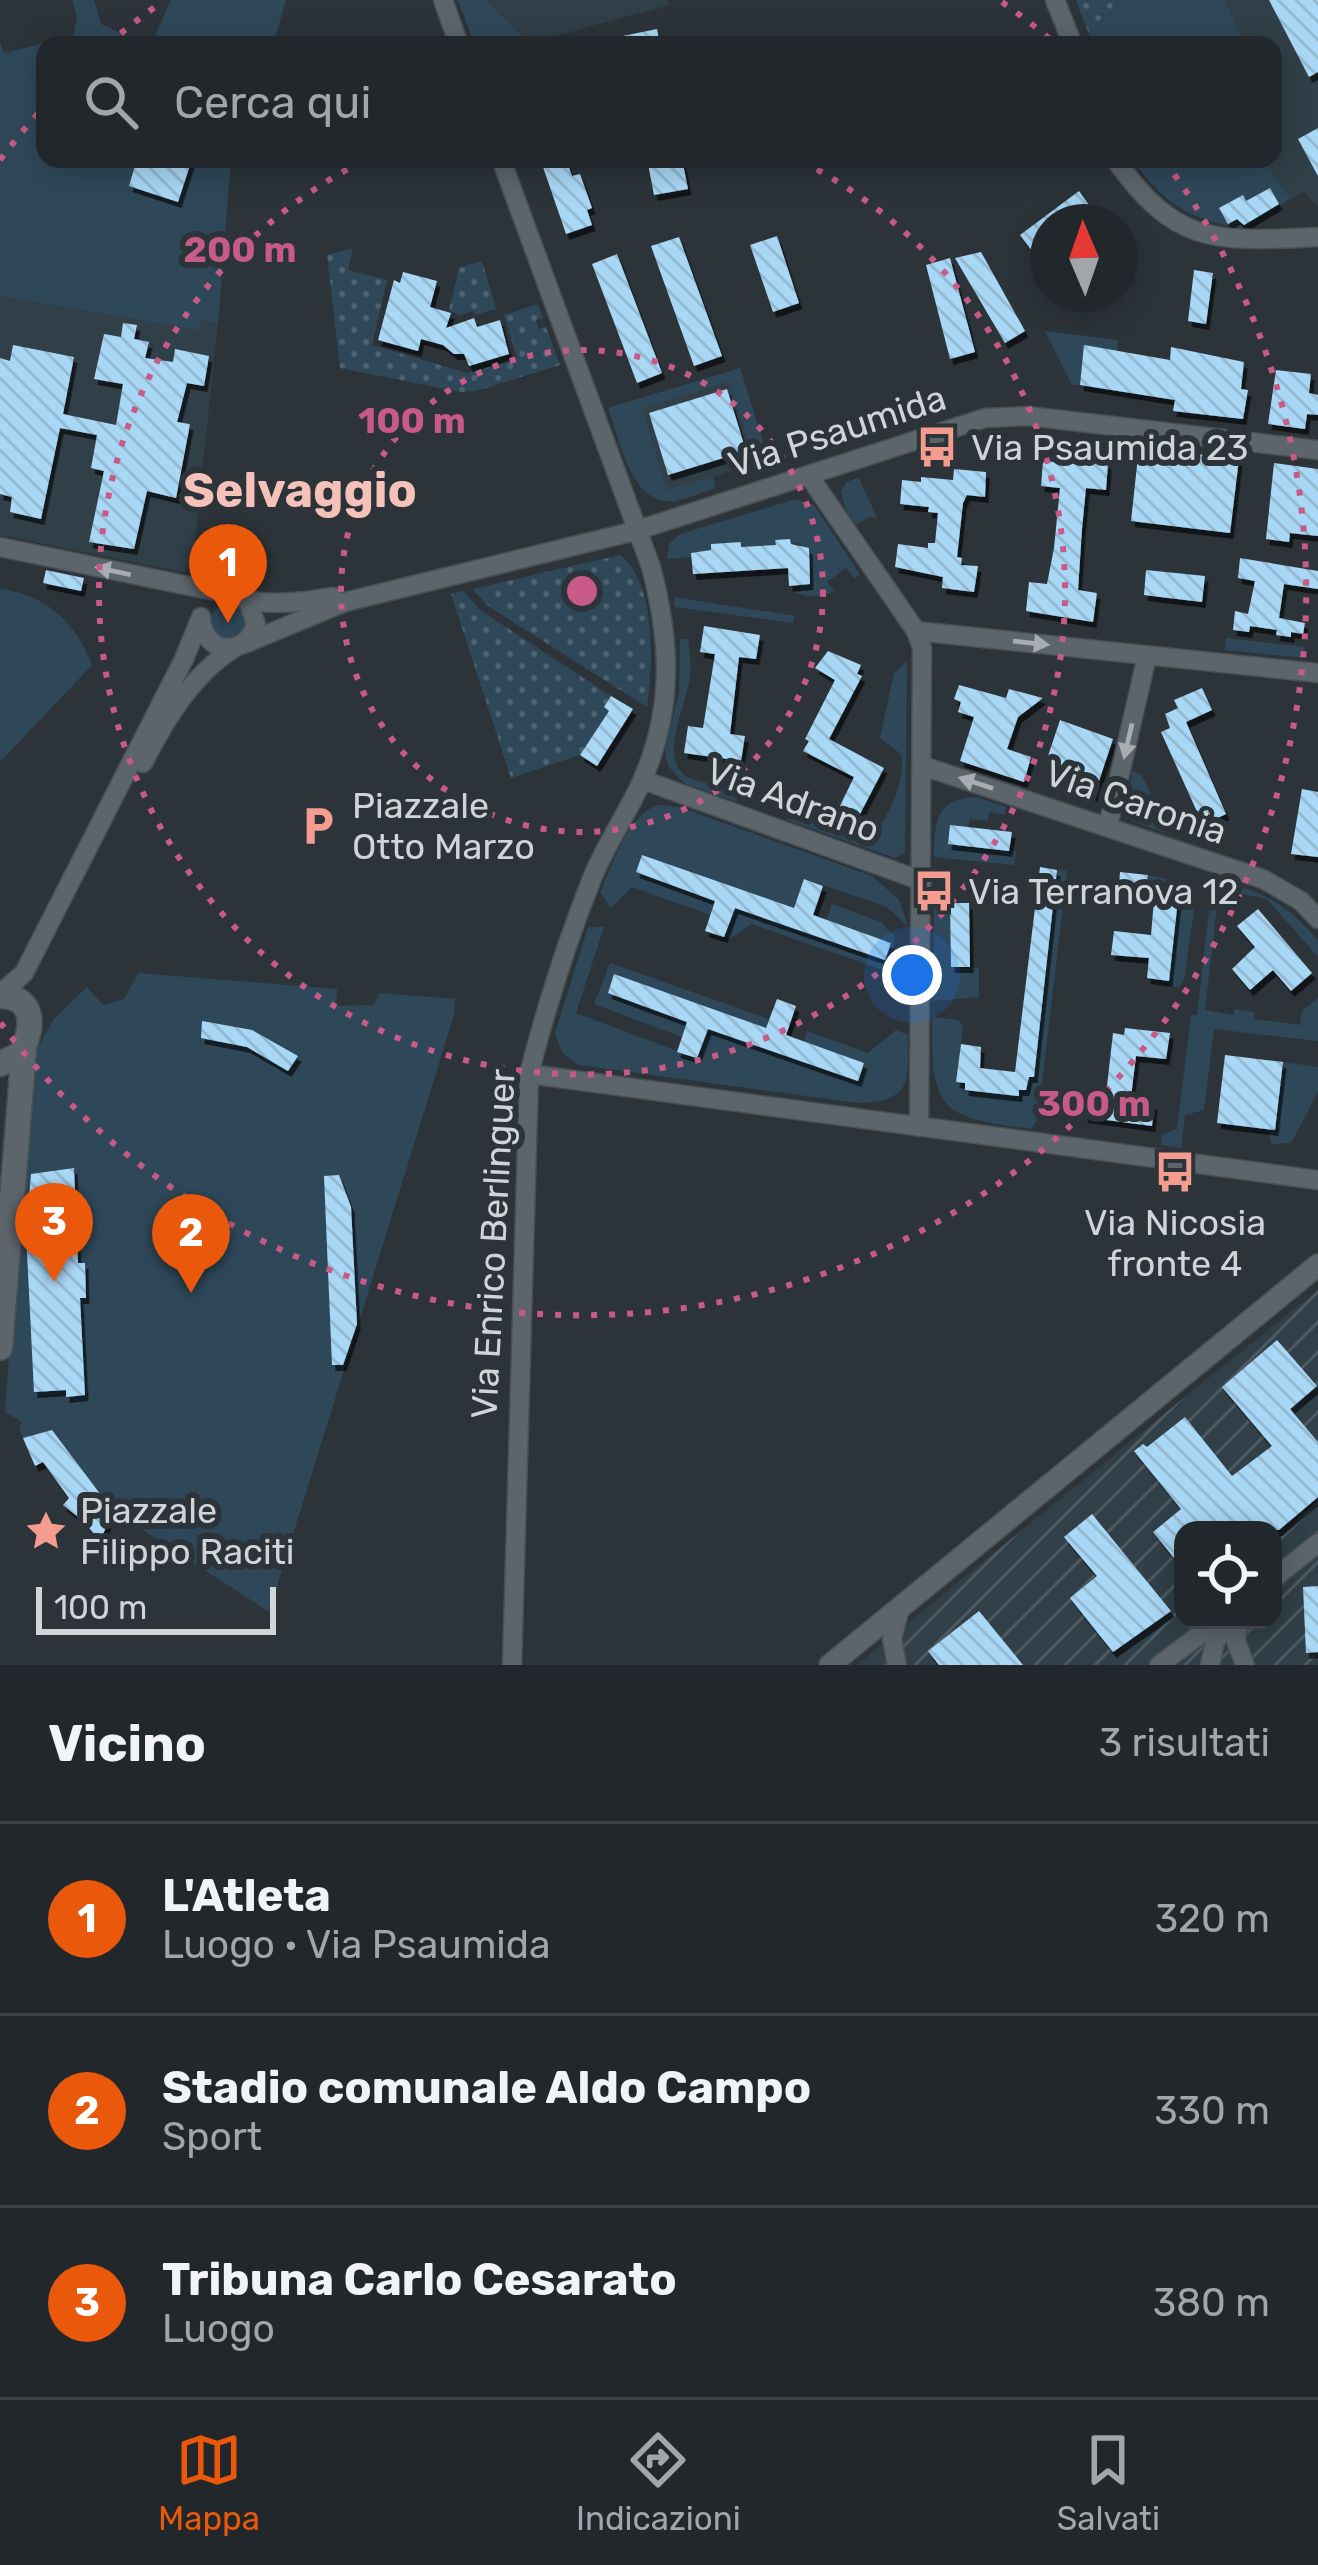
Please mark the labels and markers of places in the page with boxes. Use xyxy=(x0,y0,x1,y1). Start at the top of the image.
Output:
bus stop icon: Via Psaumida 23 xyxy=(914,424,960,470)
place label: Via Psaumida 23 xyxy=(971,426,1248,469)
pin: 1 xyxy=(189,524,267,623)
centre of rings xyxy=(561,570,603,612)
place label: Piazzale Otto Marzo xyxy=(352,784,535,868)
parking icon: Piazzale Otto Marzo xyxy=(295,803,341,849)
bus stop icon: Via Terranova 12 xyxy=(911,868,957,914)
place label: Via Terranova 12 xyxy=(968,870,1239,913)
bus stop icon: Via Nicosia fronte 4 xyxy=(1152,1149,1198,1195)
pin: 3 xyxy=(15,1183,93,1282)
pin: 2 xyxy=(152,1194,230,1293)
place label: Via Nicosia fronte 4 xyxy=(1084,1201,1266,1285)
place label: Piazzale Filippo Raciti xyxy=(80,1489,294,1573)
place icon: Piazzale Filippo Raciti xyxy=(23,1508,69,1554)

